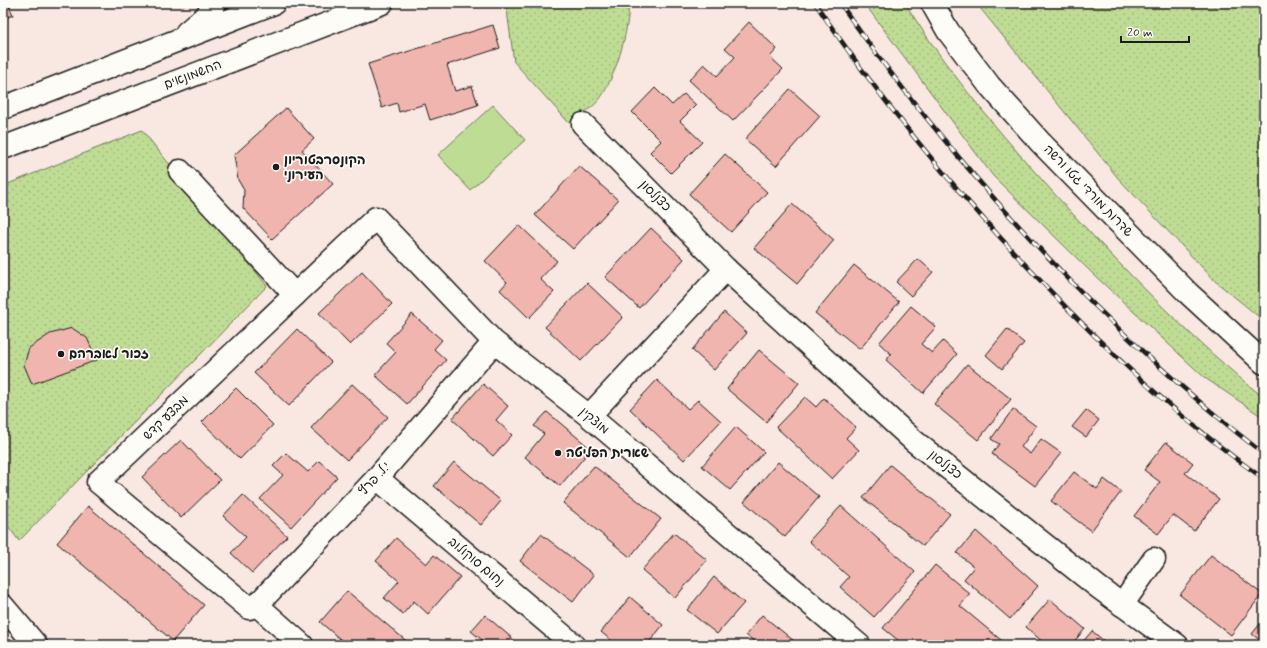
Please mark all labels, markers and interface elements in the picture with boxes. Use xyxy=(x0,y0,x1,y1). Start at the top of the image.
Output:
scale bar xyxy=(1121,18,1189,44)
text: 20 m xyxy=(1127,25,1153,41)
street label: החשמונאים xyxy=(162,56,224,94)
street label: שדרות מורדי גטו ורשה xyxy=(1040,141,1136,241)
place label: הקונסרבטוריון העירוני xyxy=(284,152,366,184)
marker: הקונסרבטוריון העירוני xyxy=(271,162,281,172)
street label: כצנלסון xyxy=(635,176,675,216)
place label: זכור לאברהם xyxy=(69,346,149,363)
marker: זכור לאברהם xyxy=(56,349,66,359)
street label: מבצע קדש xyxy=(139,392,193,444)
street label: מוצקין xyxy=(576,404,612,438)
place label: שארית הפליטה xyxy=(566,445,649,462)
street label: כצנלסון xyxy=(925,447,965,483)
marker: שארית הפליטה xyxy=(553,448,563,458)
street label: י.ל. פרץ xyxy=(355,459,395,499)
street label: נחום סוקולוב xyxy=(444,534,508,590)

